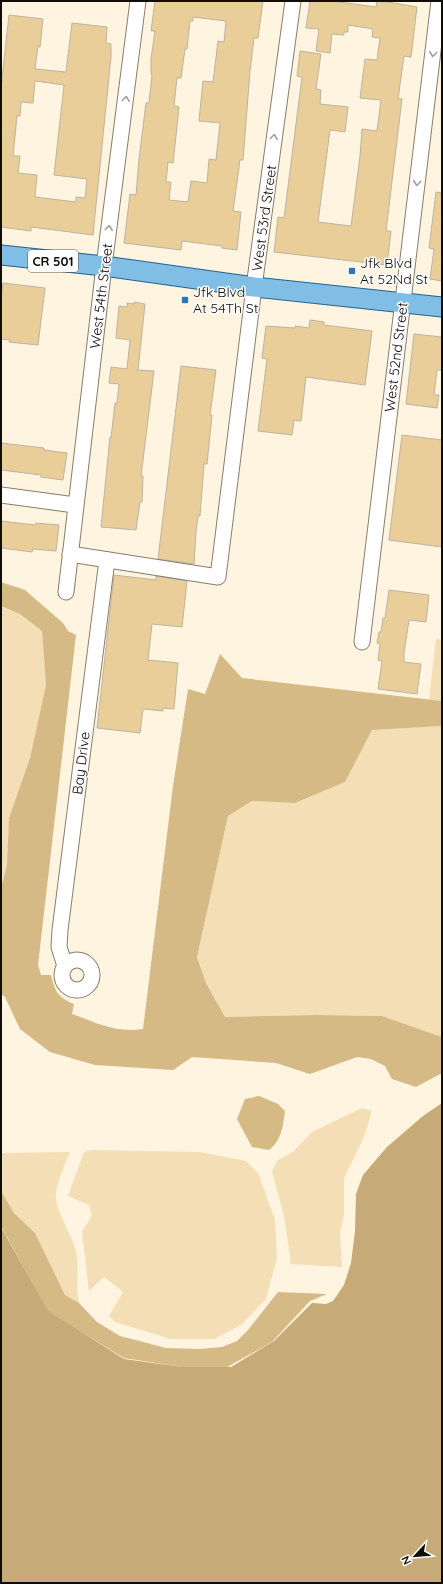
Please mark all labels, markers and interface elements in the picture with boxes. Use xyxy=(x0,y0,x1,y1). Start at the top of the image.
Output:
one-way arrow xyxy=(429,51,438,57)
one-way arrow xyxy=(121,95,130,102)
one-way arrow xyxy=(270,134,279,140)
street label: West 53rd Street xyxy=(248,164,280,272)
one-way arrow xyxy=(413,180,422,186)
one-way arrow xyxy=(104,224,113,231)
street label: West 54th Street xyxy=(86,242,116,350)
road number: CR 501 xyxy=(28,250,78,272)
place label: Jfk Blvd At 52Nd St xyxy=(360,254,428,288)
marker: Jfk Blvd At 52Nd St xyxy=(347,266,357,276)
place label: Jfk Blvd At 54Th St xyxy=(193,283,259,317)
marker: Jfk Blvd At 54Th St xyxy=(180,295,190,305)
street label: West 52nd Street xyxy=(380,301,412,413)
street label: Bay Drive xyxy=(68,731,94,795)
north arrow xyxy=(395,1536,435,1576)
text: N xyxy=(398,1554,414,1567)

